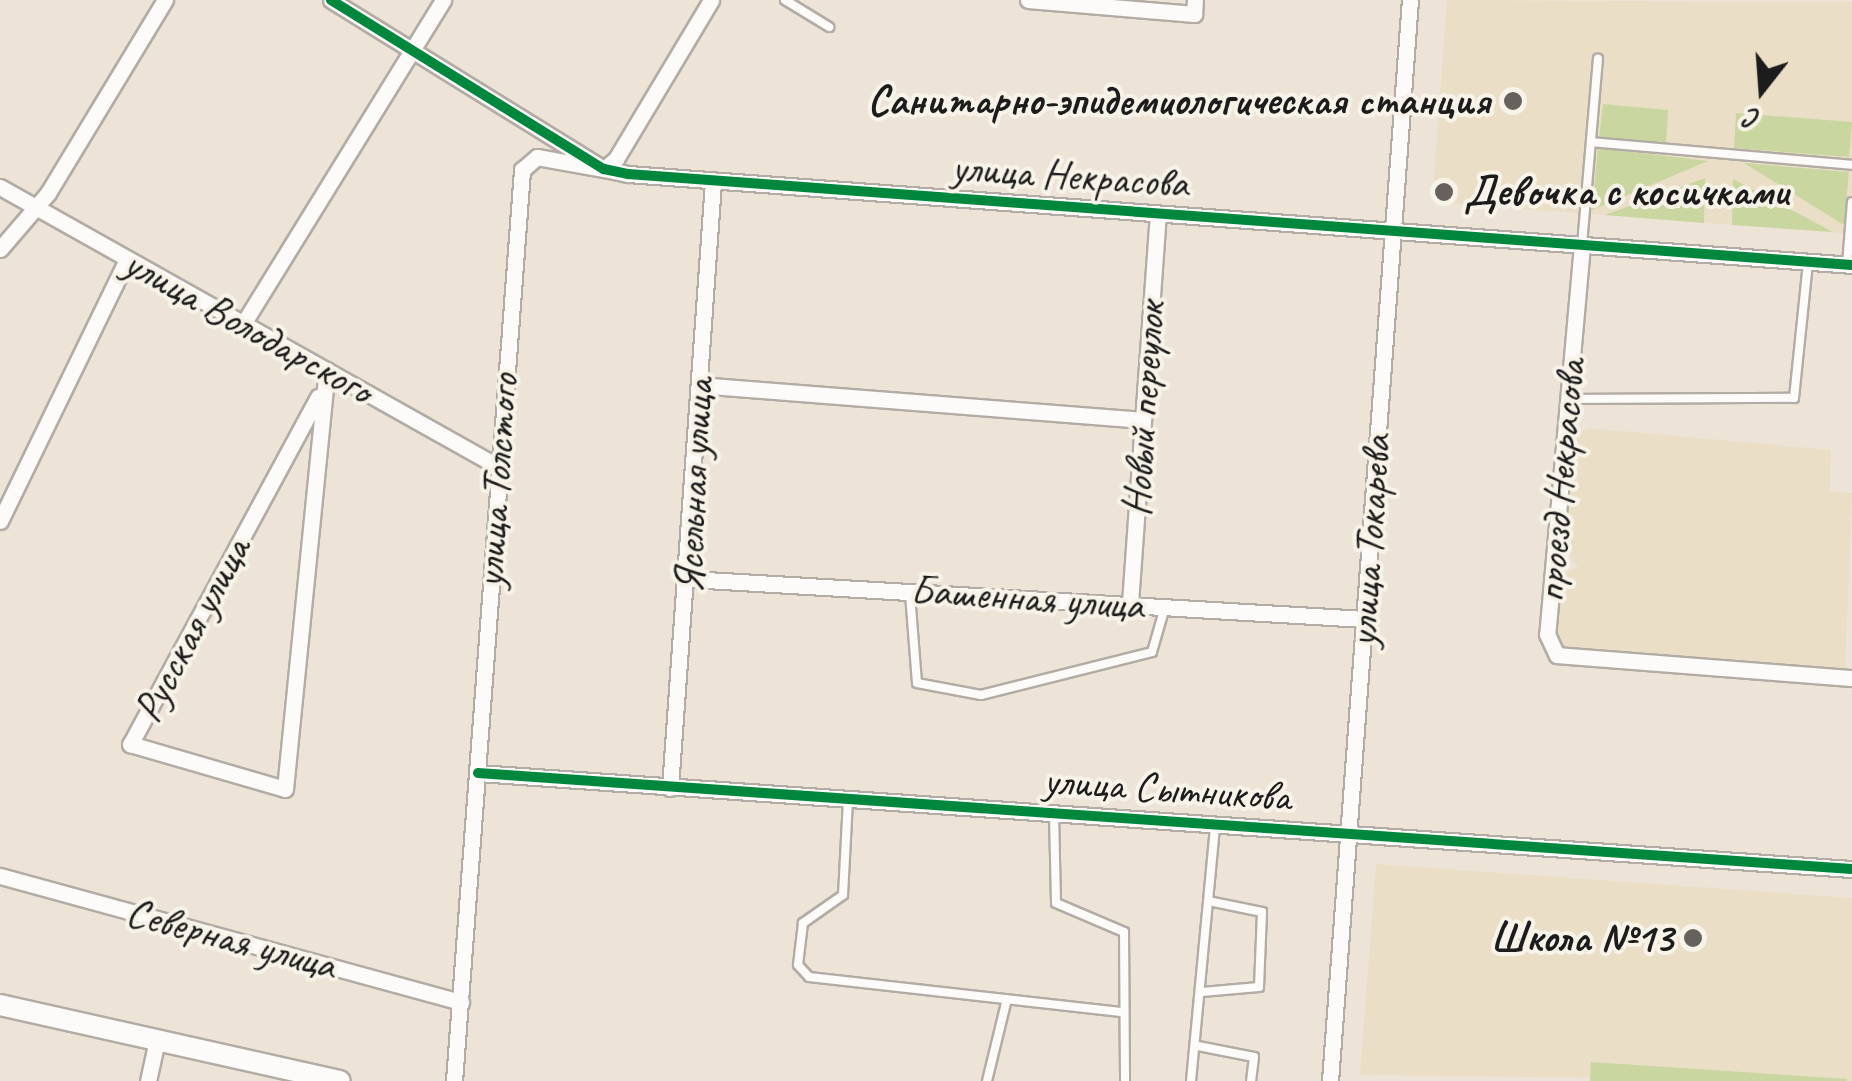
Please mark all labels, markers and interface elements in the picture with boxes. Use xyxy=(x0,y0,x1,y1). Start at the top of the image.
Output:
north arrow xyxy=(1712,40,1812,140)
place label: Санитарно-эпидемиологическая станция xyxy=(866,76,1490,126)
marker: Санитарно-эпидемиологическая станция xyxy=(1500,88,1526,114)
text: С xyxy=(1741,100,1765,138)
street label: улица Некрасова xyxy=(950,143,1190,209)
place label: Девочка с косичками xyxy=(1464,167,1791,217)
marker: Девочка с косичками xyxy=(1433,181,1455,203)
street label: улица Володарского xyxy=(116,239,380,415)
street label: Новый переулок xyxy=(1111,300,1177,518)
street label: проезд Некрасова xyxy=(1525,357,1597,605)
street label: улица Толстого xyxy=(464,373,530,589)
street label: Ясельная улица xyxy=(663,377,725,595)
street label: улица Токарева xyxy=(1337,433,1403,649)
street label: Русская улица xyxy=(123,529,261,731)
street label: Башенная улица xyxy=(908,565,1146,631)
street label: улица Сытникова xyxy=(1042,755,1292,823)
street label: Северная улица xyxy=(120,887,342,991)
place label: Школа №13 xyxy=(1490,913,1673,963)
marker: Школа №13 xyxy=(1682,927,1704,949)

